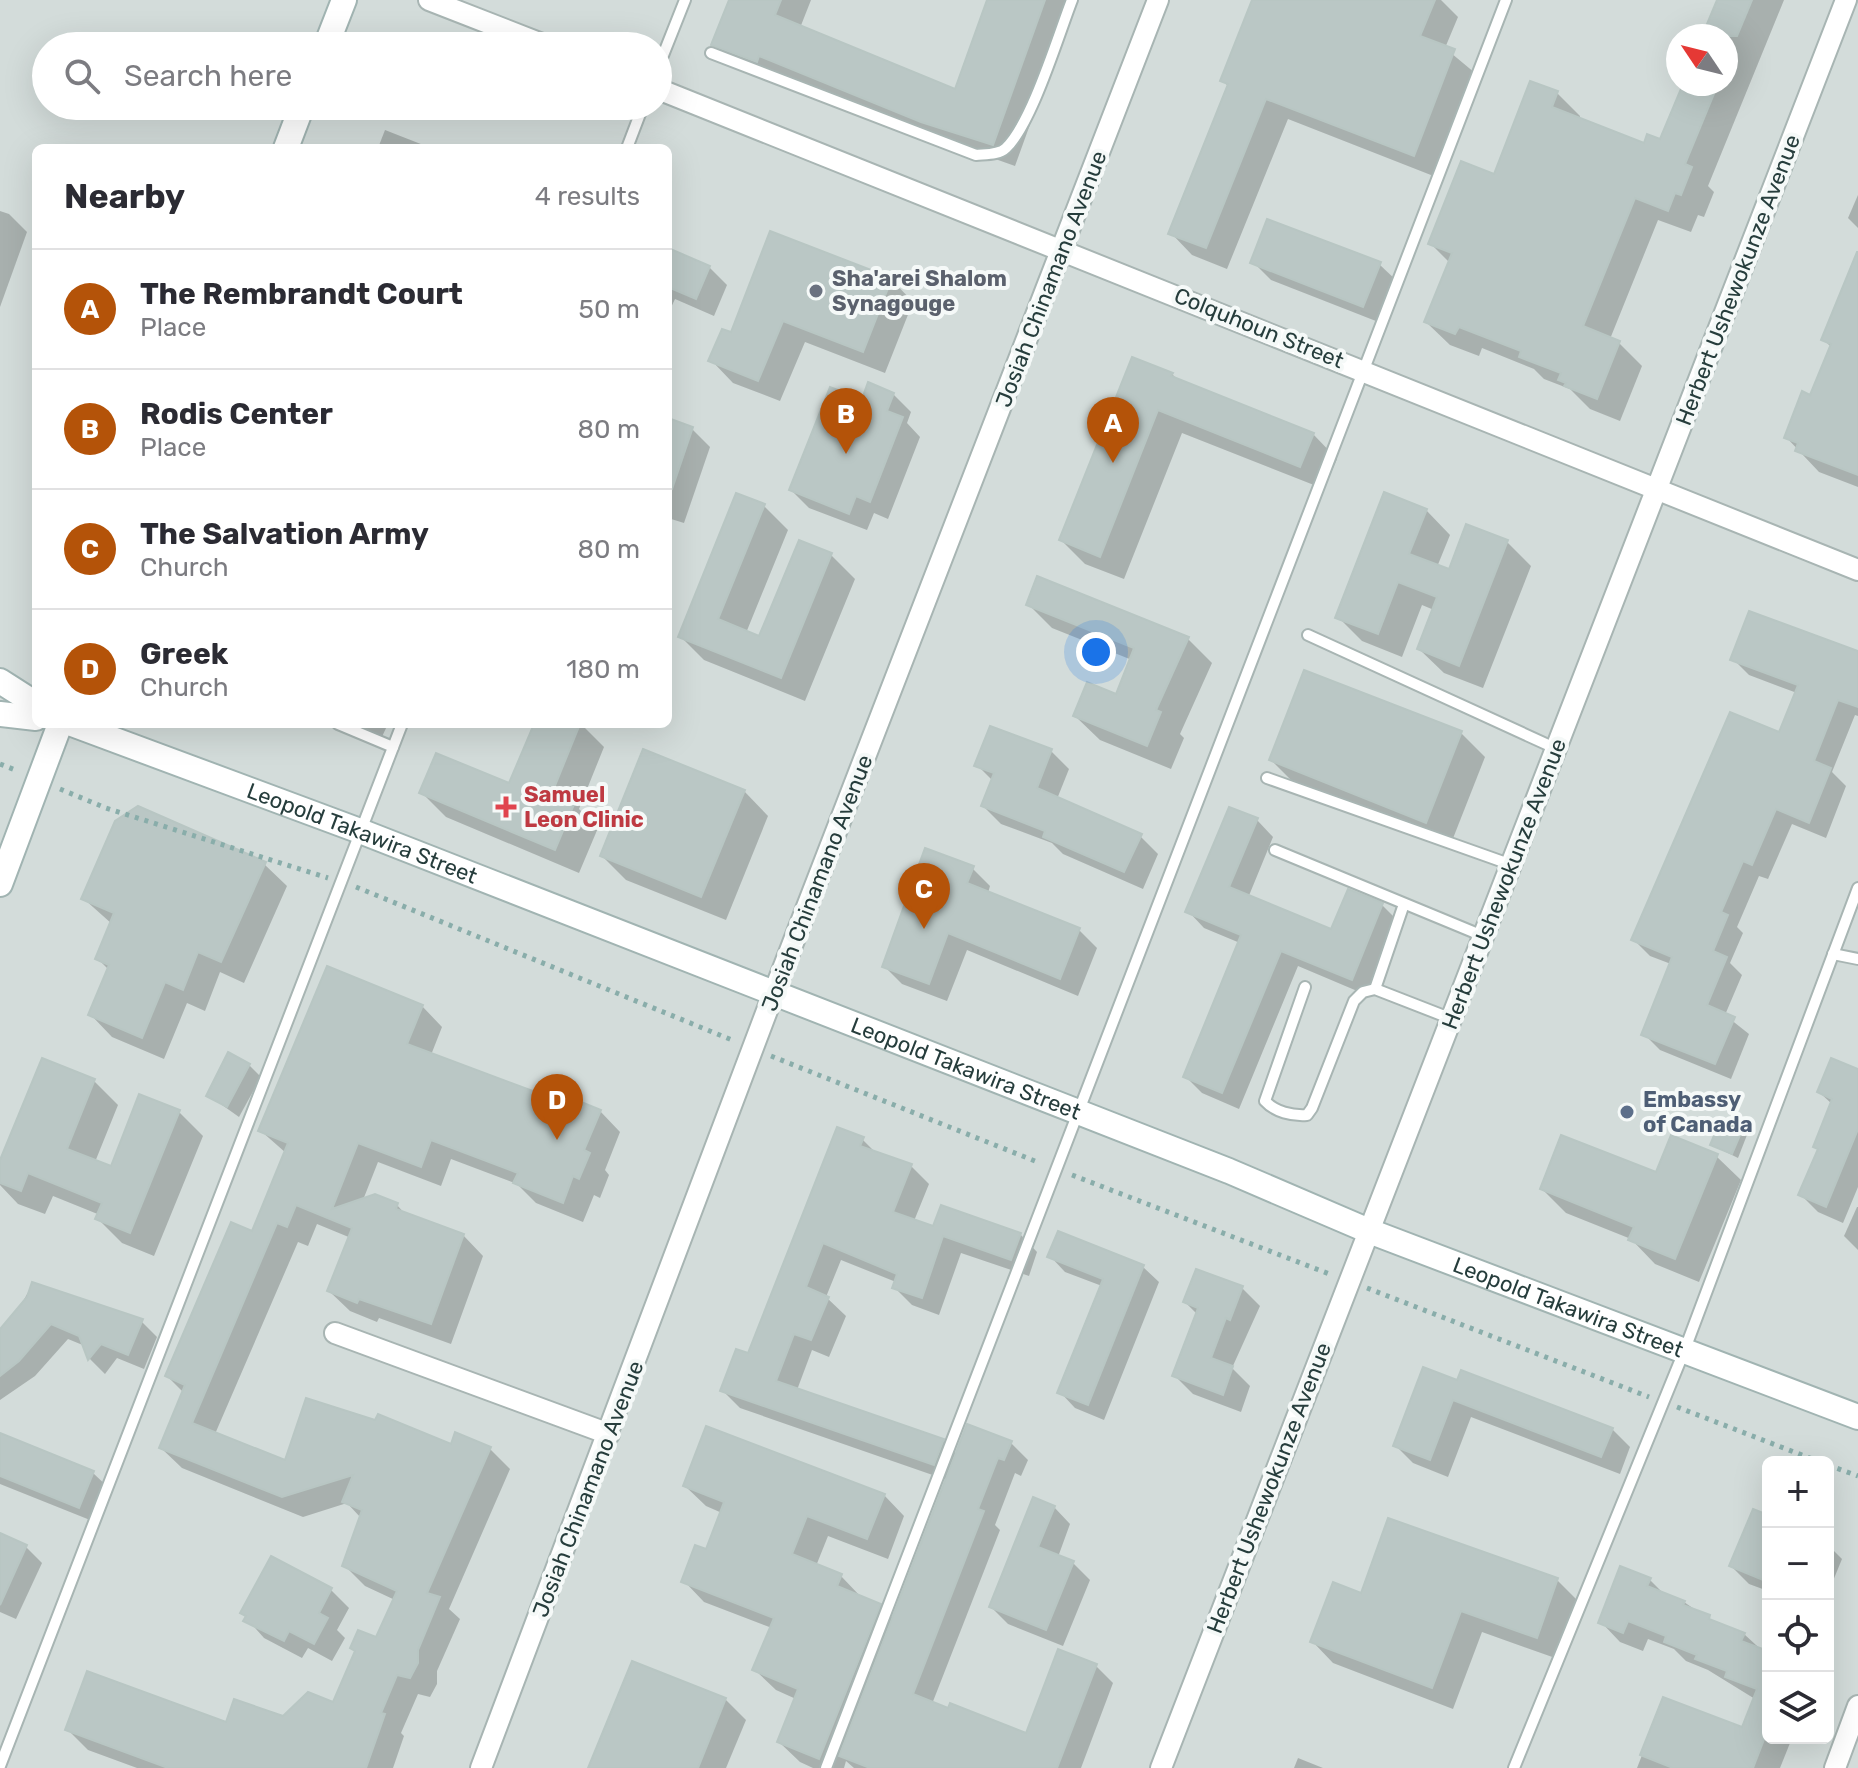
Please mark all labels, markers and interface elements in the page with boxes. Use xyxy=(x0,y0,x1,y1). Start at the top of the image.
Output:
north arrow xyxy=(1666,24,1738,96)
search box xyxy=(32,32,672,120)
icon: search xyxy=(60,54,104,98)
text: Search here xyxy=(124,58,292,94)
street label: Herbert Ushewokunze Avenue xyxy=(1670,131,1806,429)
street label: Josiah Chinamano Avenue xyxy=(990,147,1112,411)
text: Nearby xyxy=(64,176,185,217)
text: 4 results xyxy=(535,181,640,212)
place label: Sha'arei Shalom Synagouge xyxy=(832,265,1007,317)
text: The Rembrandt Court xyxy=(140,276,463,312)
marker: Sha'arei Shalom Synagouge xyxy=(807,282,825,300)
street label: Colquhoun Street xyxy=(1170,282,1348,374)
text: A xyxy=(81,294,99,325)
text: 50 m xyxy=(579,294,640,325)
text: Place xyxy=(140,312,206,343)
pin: B xyxy=(820,388,872,454)
text: Rodis Center xyxy=(140,396,333,432)
pin: A xyxy=(1087,397,1139,463)
text: B xyxy=(81,414,99,445)
text: 80 m xyxy=(577,414,640,445)
text: Place xyxy=(140,432,206,463)
text: The Salvation Army xyxy=(140,516,429,552)
text: C xyxy=(81,534,99,565)
text: 80 m xyxy=(577,534,640,565)
text: Church xyxy=(140,552,229,583)
your location xyxy=(1076,632,1116,672)
text: Greek xyxy=(140,636,228,672)
text: D xyxy=(81,654,99,685)
text: 180 m xyxy=(566,654,640,685)
text: Church xyxy=(140,672,229,703)
street label: Herbert Ushewokunze Avenue xyxy=(1436,735,1572,1033)
street label: Josiah Chinamano Avenue xyxy=(756,751,878,1015)
street label: Leopold Takawira Street xyxy=(243,777,482,889)
place label: Samuel Leon Clinic xyxy=(524,781,644,833)
marker: Samuel Leon Clinic xyxy=(495,796,517,818)
pin: C xyxy=(898,863,950,929)
street label: Leopold Takawira Street xyxy=(847,1011,1085,1125)
pin: D xyxy=(531,1074,583,1140)
place label: Embassy of Canada xyxy=(1643,1086,1753,1138)
marker: Embassy of Canada xyxy=(1618,1103,1636,1121)
street label: Leopold Takawira Street xyxy=(1449,1251,1688,1363)
street label: Herbert Ushewokunze Avenue xyxy=(1201,1339,1337,1637)
street label: Josiah Chinamano Avenue xyxy=(527,1357,649,1621)
map controls xyxy=(1762,1456,1834,1744)
button: + xyxy=(1762,1456,1834,1528)
button: − xyxy=(1762,1528,1834,1600)
button: locate xyxy=(1762,1600,1834,1672)
button: layers xyxy=(1762,1672,1834,1744)

